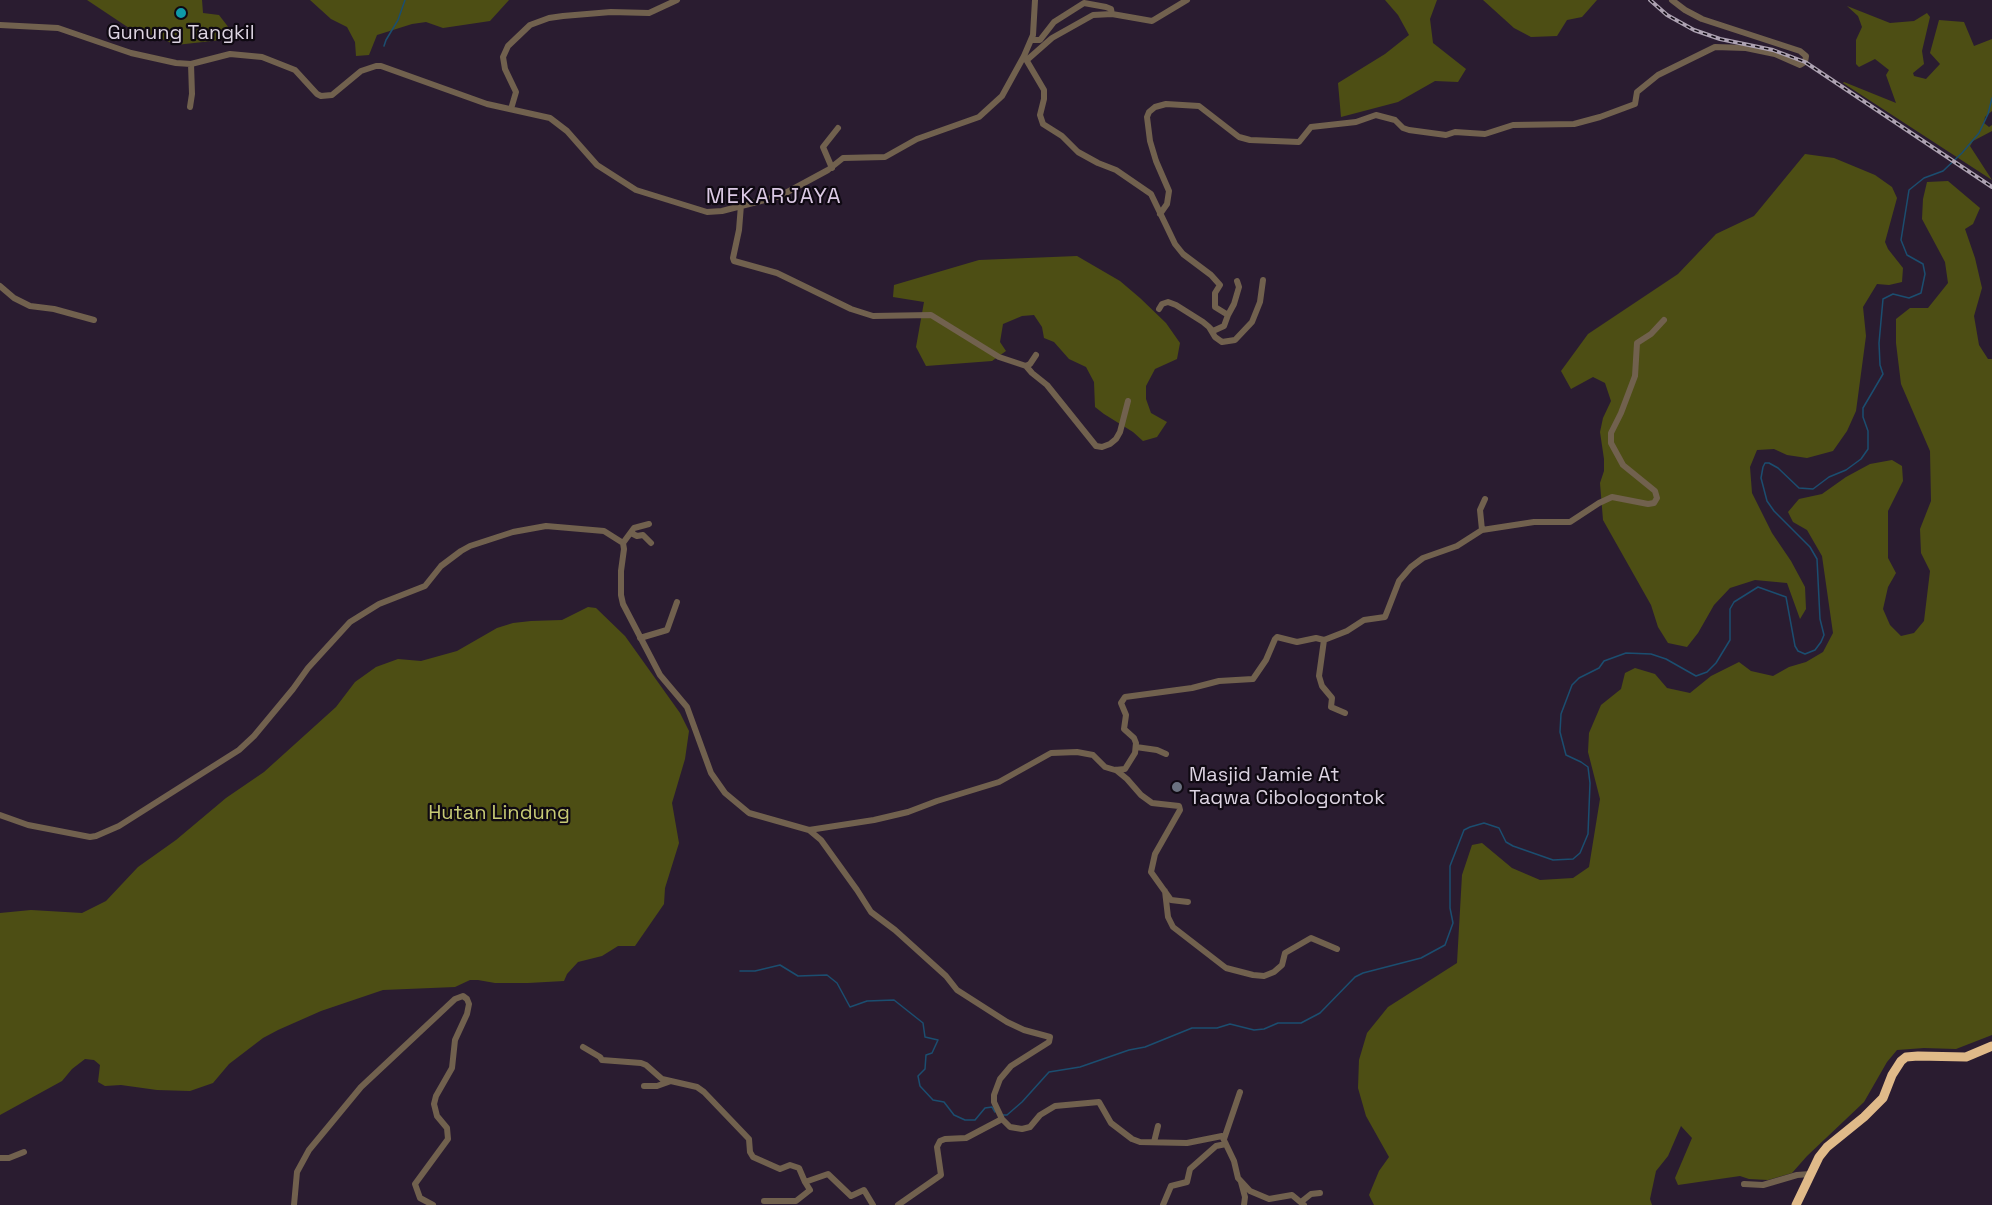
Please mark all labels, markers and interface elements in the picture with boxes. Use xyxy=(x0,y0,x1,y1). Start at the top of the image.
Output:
marker: Gunung Tangkil xyxy=(174,6,188,20)
place label: Gunung Tangkil xyxy=(107,22,255,46)
district label: MEKARJAYA xyxy=(706,184,842,210)
place label: Masjid Jamie At Taqwa Cibologontok xyxy=(1189,764,1385,811)
marker: Masjid Jamie At Taqwa Cibologontok xyxy=(1170,780,1184,794)
park label: Hutan Lindung xyxy=(428,802,570,826)

